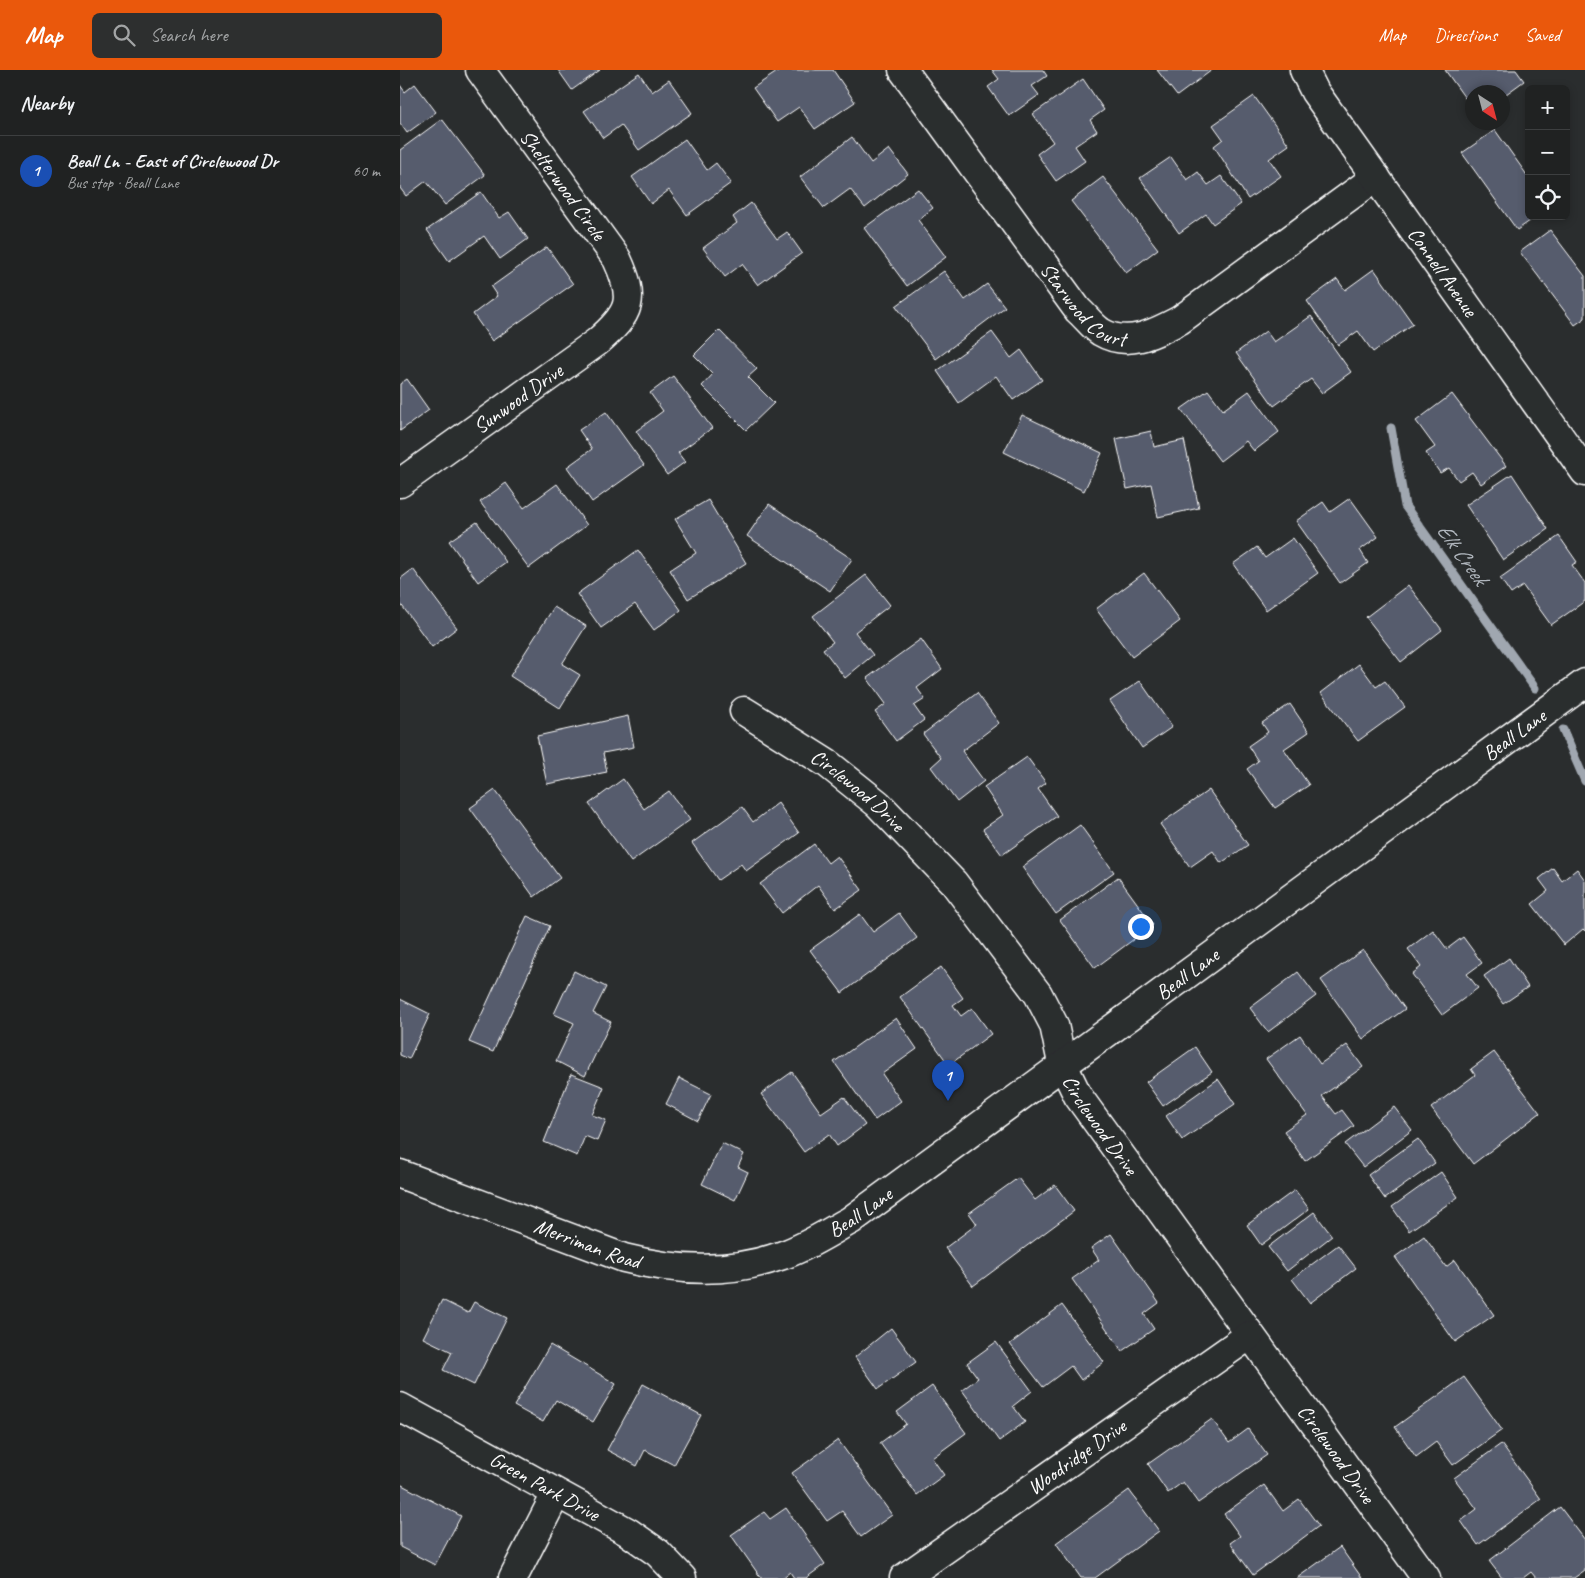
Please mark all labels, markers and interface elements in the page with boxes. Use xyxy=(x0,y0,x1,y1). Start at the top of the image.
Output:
search box xyxy=(92,13,442,58)
text: Map xyxy=(25,20,62,50)
icon: search xyxy=(110,21,138,49)
text: Search here xyxy=(150,23,228,47)
text: Map xyxy=(1379,24,1406,46)
text: Directions xyxy=(1434,24,1497,46)
text: Saved xyxy=(1525,24,1560,46)
north arrow xyxy=(1465,85,1510,130)
map controls xyxy=(1525,85,1570,220)
button: + xyxy=(1525,85,1570,130)
text: Nearby xyxy=(20,90,73,116)
street label: Shelterwood Circle xyxy=(514,125,612,246)
button: − xyxy=(1525,130,1570,175)
text: Beall Ln - East of Circlewood Dr xyxy=(67,149,278,173)
text: 1 xyxy=(32,161,40,181)
text: 60 m xyxy=(353,161,380,181)
text: Bus stop · Beall Lane xyxy=(67,173,179,193)
button: locate xyxy=(1525,175,1570,220)
street label: Connell Avenue xyxy=(1402,222,1484,322)
street label: Starwood Court xyxy=(1035,257,1129,352)
street label: Sunwood Drive xyxy=(468,357,569,439)
water label: Elk Creek xyxy=(1430,518,1496,593)
street label: Beall Lane xyxy=(1477,702,1553,767)
street label: Circlewood Drive xyxy=(806,743,911,838)
your location xyxy=(1128,914,1154,940)
street label: Beall Lane xyxy=(1151,941,1226,1006)
pin: 1 xyxy=(932,1060,964,1101)
street label: Circlewood Drive xyxy=(1057,1071,1144,1181)
street label: Beall Lane xyxy=(823,1180,899,1243)
street label: Merriman Road xyxy=(531,1213,646,1275)
street label: Circlewood Drive xyxy=(1292,1399,1381,1509)
street label: Woodridge Drive xyxy=(1022,1412,1132,1500)
street label: Green Park Drive xyxy=(485,1446,605,1527)

